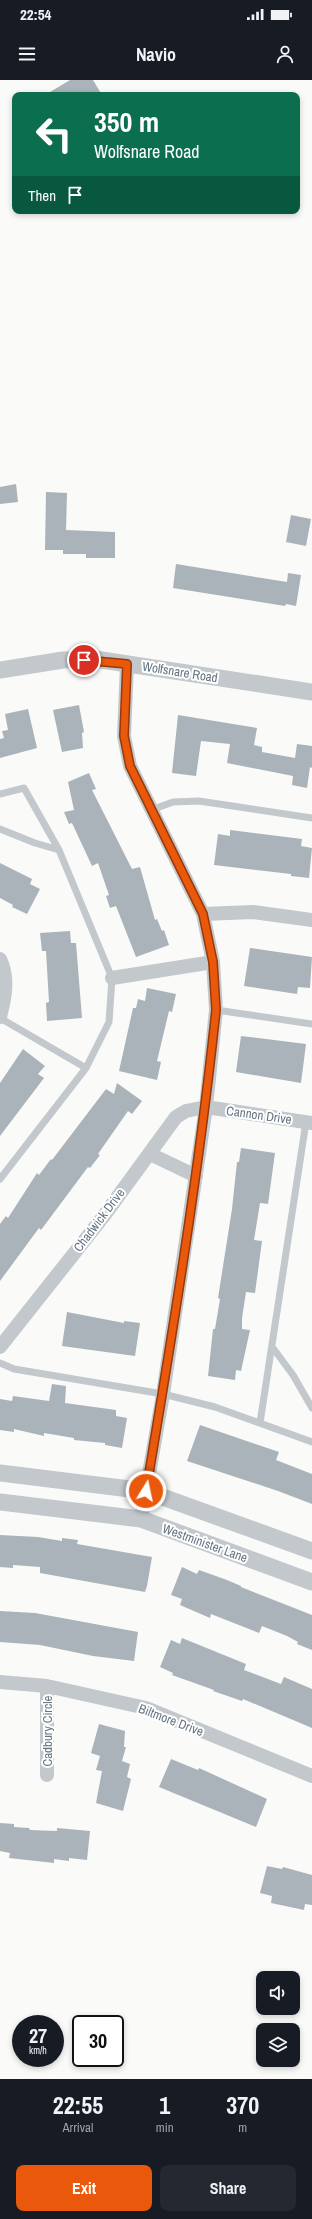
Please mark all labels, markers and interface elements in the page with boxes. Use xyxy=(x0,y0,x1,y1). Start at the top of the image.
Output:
text: 22:54 xyxy=(20,4,51,25)
text: Navio xyxy=(136,42,176,67)
icon: menu xyxy=(16,43,38,65)
icon: person xyxy=(274,43,296,65)
text: 350 m xyxy=(94,103,159,141)
icon: left xyxy=(28,108,80,160)
text: Wolfsnare Road xyxy=(94,139,200,164)
icon: arrive xyxy=(64,184,86,206)
text: Then xyxy=(28,185,56,206)
pin xyxy=(67,643,101,677)
icon: arrive xyxy=(73,649,95,671)
street label: Wolfsnare Road xyxy=(141,658,219,686)
street label: Cannon Drive xyxy=(225,1102,293,1128)
street label: Chadwick Drive xyxy=(70,1185,128,1255)
position arrow xyxy=(125,1470,167,1512)
street label: Westminister Lane xyxy=(160,1520,250,1566)
street label: Cadbury Circle xyxy=(39,1695,56,1767)
street label: Biltmore Drive xyxy=(136,1700,206,1740)
map controls xyxy=(256,1971,300,2067)
button: sound xyxy=(256,1971,300,2015)
speed limit sign: 30 xyxy=(72,2015,124,2067)
text: 27 xyxy=(29,2022,47,2049)
button: layers xyxy=(256,2023,300,2067)
text: km/h xyxy=(29,2044,47,2057)
text: 22:55 xyxy=(53,2089,103,2121)
text: 1 xyxy=(159,2089,170,2121)
text: 370 xyxy=(226,2089,259,2121)
text: Arrival xyxy=(63,2119,93,2136)
text: min xyxy=(156,2119,174,2136)
text: m xyxy=(238,2119,247,2136)
button: Exit xyxy=(16,2165,152,2211)
button: Share xyxy=(160,2165,296,2211)

